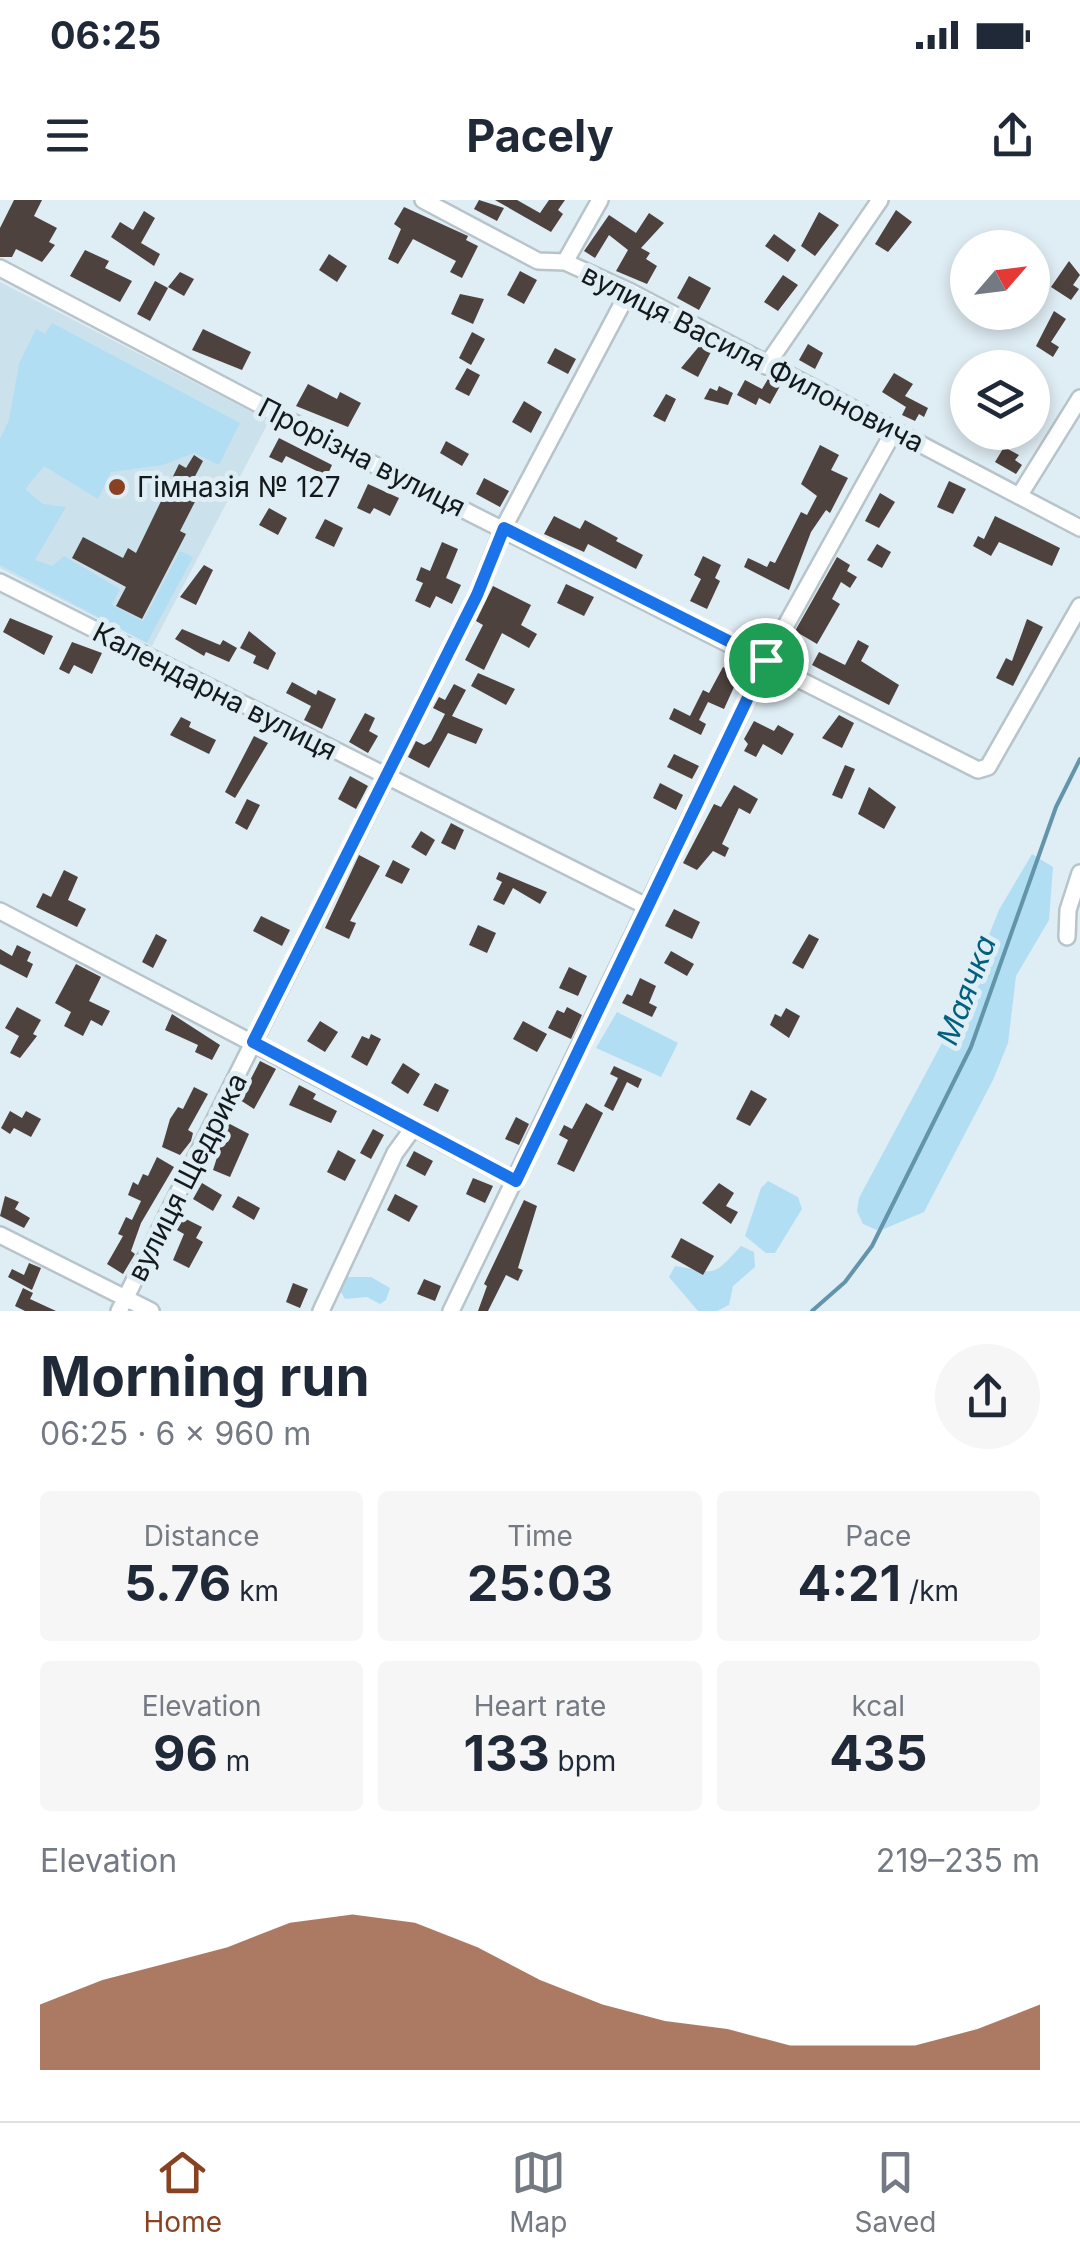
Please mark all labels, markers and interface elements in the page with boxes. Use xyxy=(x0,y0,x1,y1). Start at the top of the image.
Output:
text: 06:25 xyxy=(50,12,161,58)
icon: menu xyxy=(40,108,95,163)
text: Pacely xyxy=(466,108,614,163)
icon: share xyxy=(985,108,1040,163)
north arrow xyxy=(950,230,1050,330)
map controls xyxy=(950,230,1050,450)
street label: вулиця Василя Филоновича xyxy=(576,257,930,459)
button: layers xyxy=(950,350,1050,450)
street label: Прорізна вулиця xyxy=(253,390,471,524)
place label: Гімназія № 127 xyxy=(137,470,341,504)
marker: Гімназія № 127 xyxy=(106,476,128,498)
street label: Календарна вулиця xyxy=(87,615,343,767)
pin xyxy=(724,618,809,703)
icon: arrive xyxy=(739,633,794,688)
water label: Маячка xyxy=(929,930,1003,1050)
street label: вулиця Щедрика xyxy=(120,1067,254,1287)
text: Morning run xyxy=(40,1343,370,1409)
button: share xyxy=(935,1344,1040,1449)
text: 06:25 · 6 × 960 m xyxy=(40,1414,311,1453)
text: Distance xyxy=(144,1519,259,1553)
text: Time xyxy=(507,1519,573,1553)
text: Pace xyxy=(845,1519,911,1553)
text: 5.76 xyxy=(124,1553,231,1613)
text: 25:03 xyxy=(467,1553,613,1613)
text: 4:21 xyxy=(798,1553,901,1613)
text: km xyxy=(231,1574,279,1608)
text: /km xyxy=(901,1574,959,1608)
text: Elevation xyxy=(142,1689,262,1723)
text: Heart rate xyxy=(474,1689,606,1723)
text: kcal xyxy=(852,1689,905,1723)
text: 96 xyxy=(153,1723,218,1783)
text: 133 xyxy=(464,1723,550,1783)
text: 435 xyxy=(829,1723,927,1783)
text: m xyxy=(218,1744,250,1778)
text: bpm xyxy=(550,1744,616,1778)
text: Elevation xyxy=(40,1841,177,1880)
text: 219–235 m xyxy=(876,1841,1040,1880)
tab: Home xyxy=(144,2145,222,2239)
tab: Map xyxy=(509,2145,567,2239)
tab: Saved xyxy=(854,2145,936,2239)

